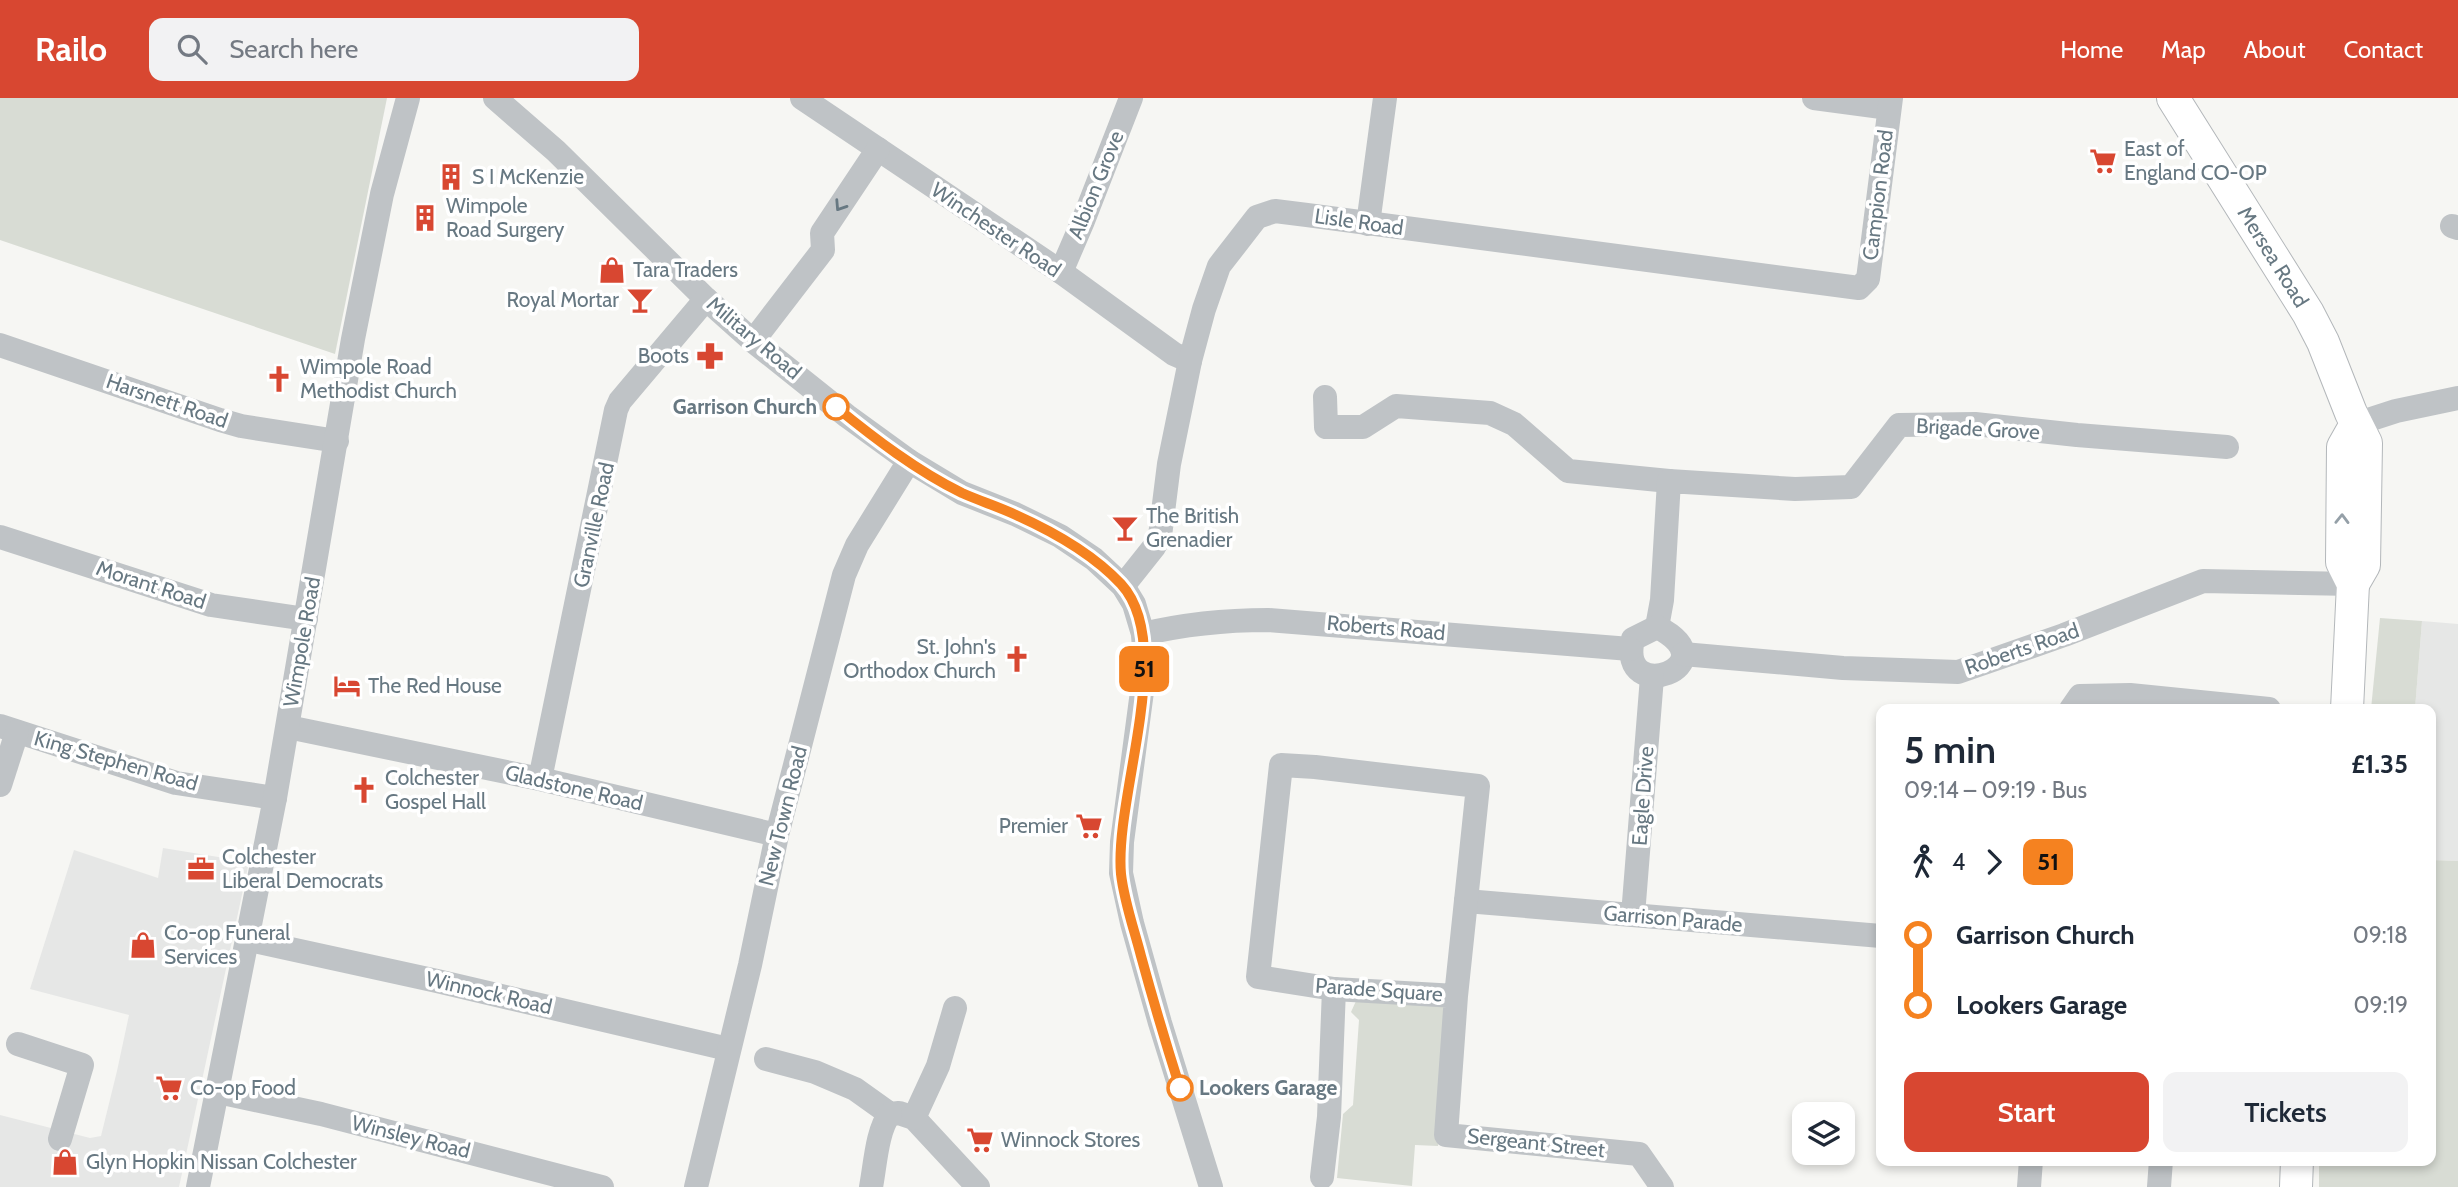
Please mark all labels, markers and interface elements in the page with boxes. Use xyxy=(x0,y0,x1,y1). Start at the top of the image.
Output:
search box xyxy=(149,18,639,81)
text: Railo xyxy=(35,29,107,69)
icon: search xyxy=(173,30,211,68)
text: Search here xyxy=(229,33,358,65)
text: Home xyxy=(2060,35,2123,64)
text: Map xyxy=(2161,35,2206,64)
text: About xyxy=(2244,35,2306,64)
text: Contact xyxy=(2344,35,2423,64)
street label: Albion Grove xyxy=(1063,127,1129,243)
street label: Campion Road xyxy=(1857,128,1898,262)
place label: East of England CO-OP xyxy=(2124,136,2267,185)
supermarket icon: East of England CO-OP xyxy=(2088,146,2118,176)
building icon: S I McKenzie xyxy=(436,162,466,192)
place label: S I McKenzie xyxy=(472,164,584,189)
street label: Winchester Road xyxy=(927,177,1066,282)
place label: Wimpole Road Surgery xyxy=(446,193,565,242)
one-way arrow xyxy=(836,198,848,211)
street label: Mersea Road xyxy=(2233,202,2314,312)
building icon: Wimpole Road Surgery xyxy=(410,203,440,233)
street label: Lisle Road xyxy=(1313,203,1405,240)
shop icon: Tara Traders xyxy=(597,255,627,285)
place label: Tara Traders xyxy=(633,257,738,282)
bar icon: Royal Mortar xyxy=(625,285,655,315)
place label: Royal Mortar xyxy=(506,287,619,312)
street label: Military Road xyxy=(702,291,807,384)
pharmacy icon: Boots xyxy=(695,341,725,371)
place label: Boots xyxy=(638,343,689,368)
place label: Wimpole Road Methodist Church xyxy=(300,354,457,403)
church icon: Wimpole Road Methodist Church xyxy=(264,364,294,394)
street label: Harsnett Road xyxy=(103,368,231,433)
place label: Garrison Church xyxy=(673,394,817,419)
marker: Garrison Church xyxy=(823,394,849,420)
street label: Brigade Grove xyxy=(1916,413,2041,444)
street label: Granville Road xyxy=(568,460,619,590)
place label: The British Grenadier xyxy=(1146,503,1239,552)
bar icon: The British Grenadier xyxy=(1110,513,1140,543)
one-way arrow xyxy=(2334,513,2350,523)
street label: Morant Road xyxy=(93,555,209,614)
street label: Wimpole Road xyxy=(278,575,325,709)
street label: Roberts Road xyxy=(1326,610,1446,645)
street label: Roberts Road xyxy=(1962,617,2082,680)
place label: St. John's Orthodox Church xyxy=(843,634,996,683)
church icon: St. John's Orthodox Church xyxy=(1002,644,1032,674)
line badge: 51 xyxy=(1112,646,1176,692)
text: 51 xyxy=(1133,654,1155,683)
hotel icon: The Red House xyxy=(332,671,362,701)
place label: The Red House xyxy=(368,673,502,698)
street label: King Stephen Road xyxy=(31,725,201,796)
text: 5 min xyxy=(1904,726,1996,773)
street label: New Town Road xyxy=(753,743,812,888)
street label: Eagle Drive xyxy=(1627,745,1658,847)
text: £1.35 xyxy=(2351,748,2408,780)
street label: Gladstone Road xyxy=(503,760,645,816)
place label: Colchester Gospel Hall xyxy=(385,765,486,814)
church icon: Colchester Gospel Hall xyxy=(349,775,379,805)
text: 09:14 – 09:19 · Bus xyxy=(1904,776,2087,804)
supermarket icon: Premier xyxy=(1074,811,1104,841)
place label: Premier xyxy=(999,813,1068,838)
icon: walk xyxy=(1904,843,1942,881)
icon: forward xyxy=(1975,843,2013,881)
place label: Colchester Liberal Democrats xyxy=(222,844,383,893)
text: 51 xyxy=(2037,847,2059,876)
text: 4 xyxy=(1952,848,1965,876)
office icon: Colchester Liberal Democrats xyxy=(186,854,216,884)
street label: Garrison Parade xyxy=(1603,900,1744,937)
text: Garrison Church xyxy=(1956,919,2135,951)
place label: Co-op Funeral Services xyxy=(164,920,290,969)
text: 09:18 xyxy=(2353,921,2408,949)
shop icon: Co-op Funeral Services xyxy=(128,930,158,960)
street label: Winnock Road xyxy=(424,966,555,1019)
street label: Parade Square xyxy=(1314,973,1444,1006)
text: Lookers Garage xyxy=(1956,989,2127,1021)
text: 09:19 xyxy=(2354,991,2408,1019)
button: Start xyxy=(1904,1072,2149,1152)
button: Tickets xyxy=(2163,1072,2408,1152)
supermarket icon: Co-op Food xyxy=(154,1073,184,1103)
place label: Co-op Food xyxy=(190,1075,296,1100)
marker: Lookers Garage xyxy=(1167,1075,1193,1101)
place label: Lookers Garage xyxy=(1199,1075,1338,1100)
map controls xyxy=(1792,1102,1855,1165)
button: layers xyxy=(1792,1102,1855,1165)
street label: Winsley Road xyxy=(349,1110,473,1163)
street label: Sergeant Street xyxy=(1466,1123,1606,1162)
supermarket icon: Winnock Stores xyxy=(965,1125,995,1155)
place label: Winnock Stores xyxy=(1001,1127,1141,1152)
shop icon: Glyn Hopkin Nissan Colchester xyxy=(50,1147,80,1177)
place label: Glyn Hopkin Nissan Colchester xyxy=(86,1149,357,1174)

